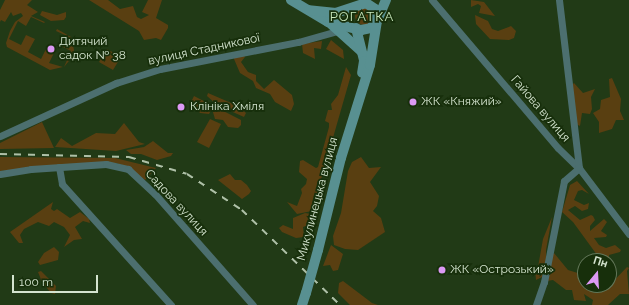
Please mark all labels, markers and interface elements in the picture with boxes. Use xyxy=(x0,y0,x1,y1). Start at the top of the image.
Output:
district label: РОГАТКА xyxy=(330,9,394,25)
street label: вулиця Стадникової xyxy=(147,31,261,69)
place label: Дитячий садок № 38 xyxy=(59,35,126,63)
marker: Дитячий садок № 38 xyxy=(46,44,56,54)
street label: Гайова вулиця xyxy=(507,73,573,145)
place label: ЖК «Княжий» xyxy=(421,95,502,109)
marker: ЖК «Княжий» xyxy=(408,97,418,107)
place label: Клініка Хміля xyxy=(190,100,264,114)
marker: Клініка Хміля xyxy=(175,101,187,113)
street label: Микулинецька вулиця xyxy=(295,136,341,262)
street label: Садова вулиця xyxy=(142,167,210,239)
north arrow xyxy=(577,253,617,293)
text: Пн xyxy=(592,254,610,271)
place label: ЖК «Острозький» xyxy=(450,263,554,277)
marker: ЖК «Острозький» xyxy=(437,265,447,275)
scale bar xyxy=(14,267,100,293)
text: 100 m xyxy=(19,275,53,289)

